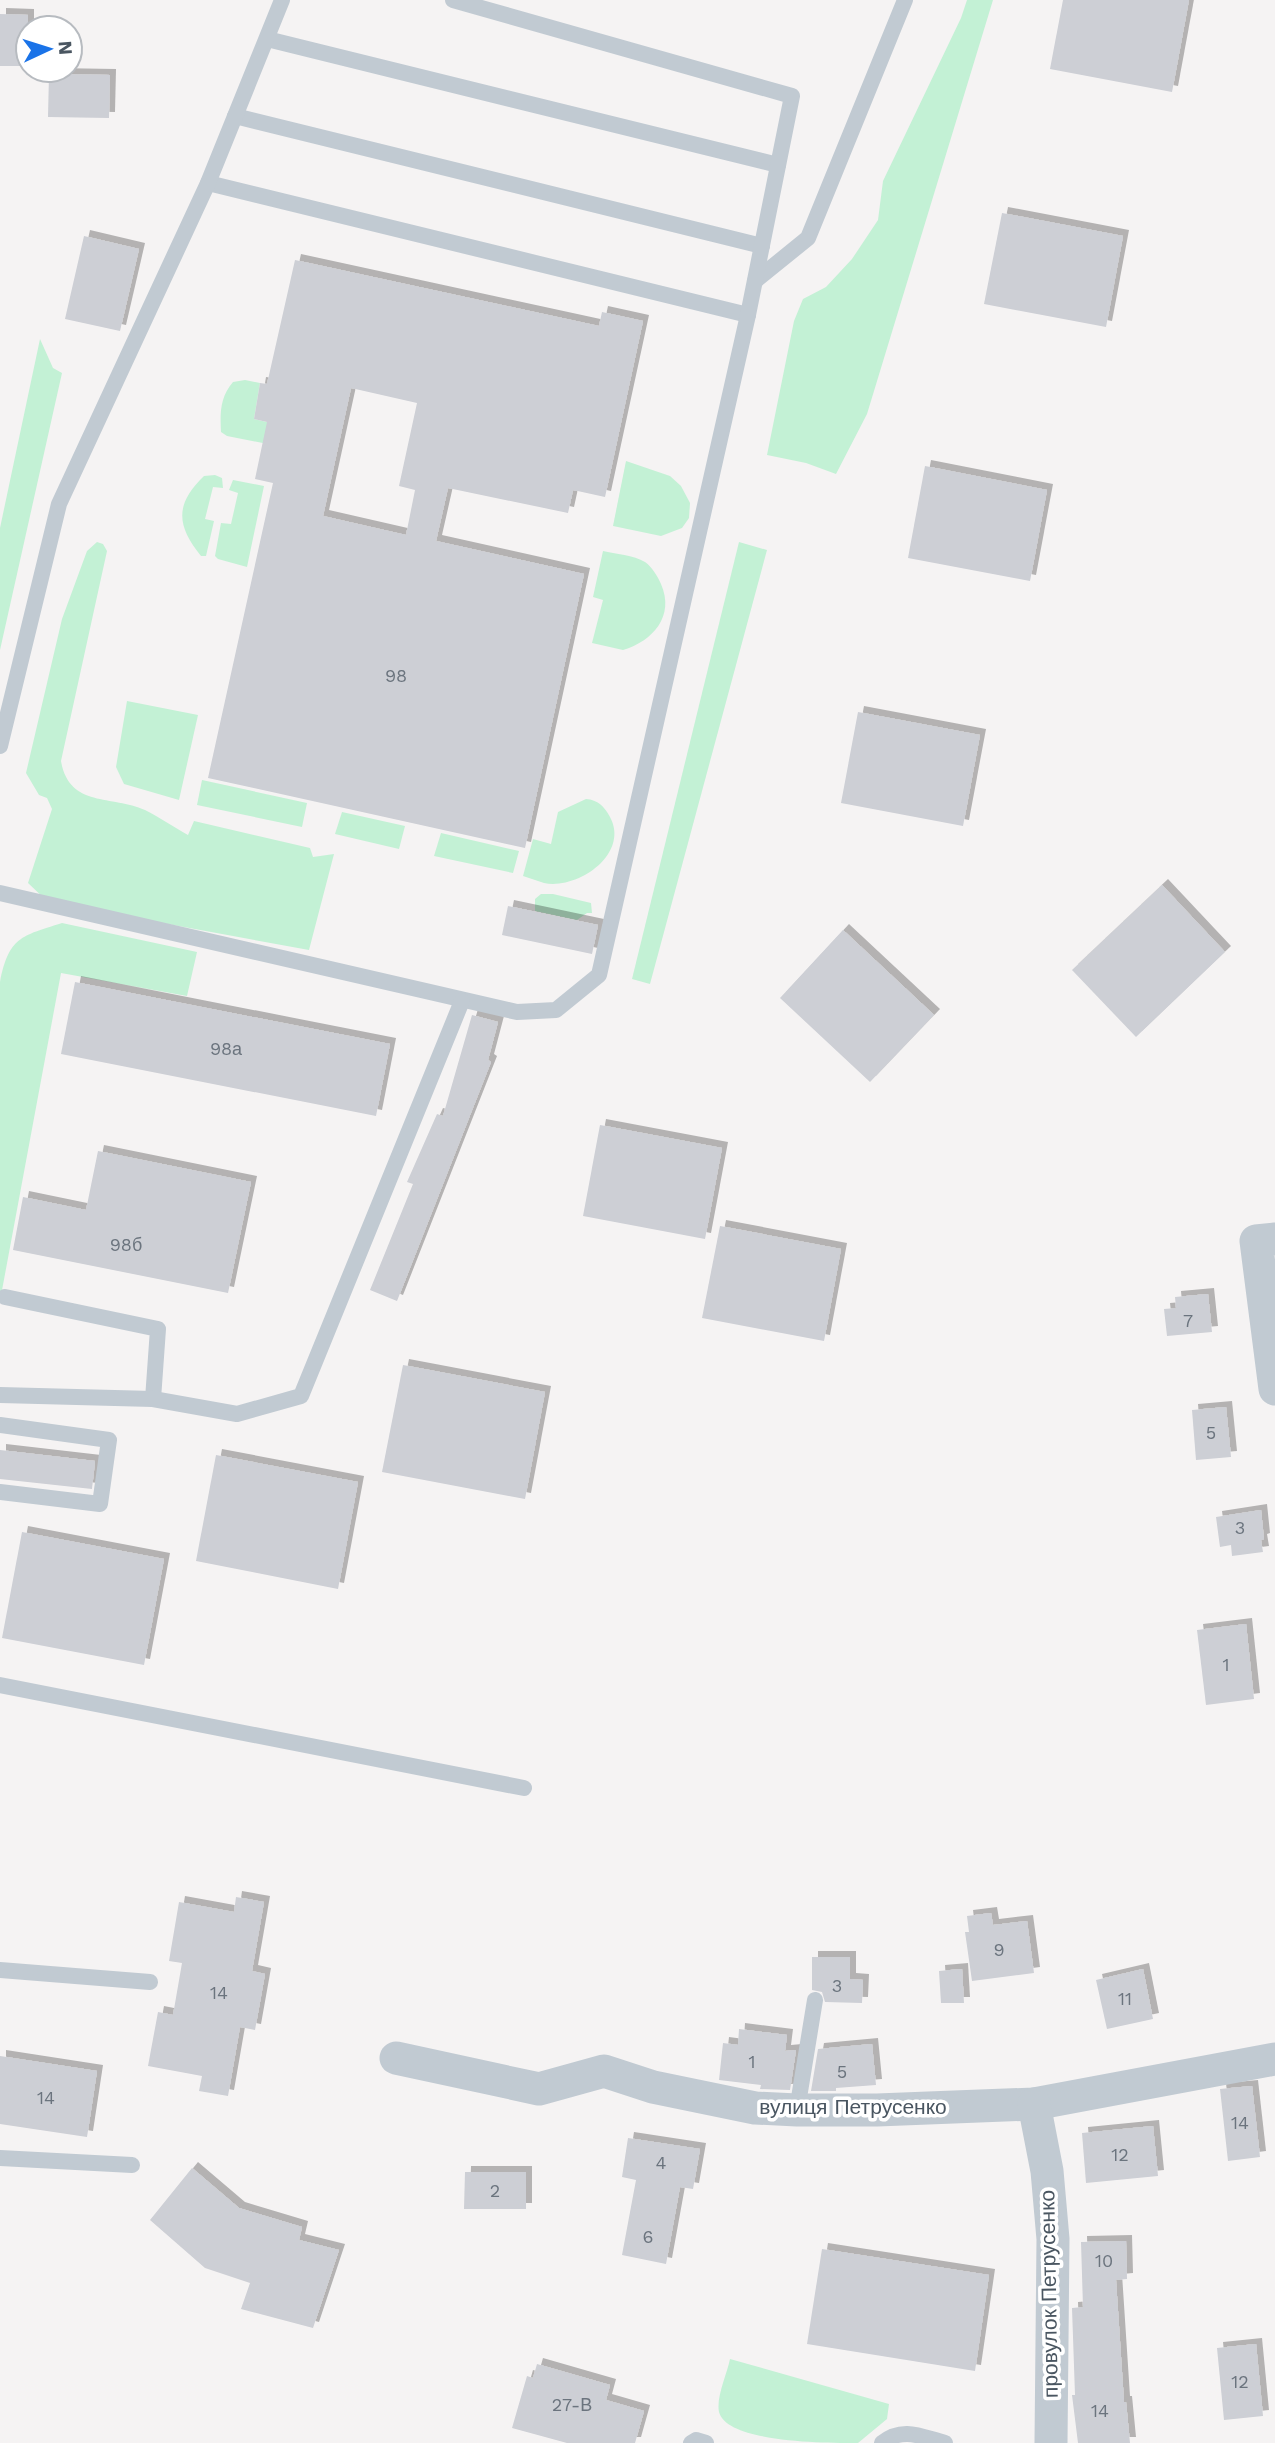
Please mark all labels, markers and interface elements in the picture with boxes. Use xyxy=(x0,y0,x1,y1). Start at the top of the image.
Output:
north arrow xyxy=(14,14,84,84)
text: N xyxy=(53,40,77,56)
house number: 98 xyxy=(385,665,407,686)
house number: 98а xyxy=(210,1038,243,1059)
house number: 98б xyxy=(110,1234,142,1255)
house number: 7 xyxy=(1183,1310,1193,1331)
house number: 5 xyxy=(1206,1422,1216,1443)
house number: 3 xyxy=(1235,1517,1245,1538)
house number: 1 xyxy=(1222,1654,1230,1675)
house number: 9 xyxy=(993,1939,1005,1960)
house number: 3 xyxy=(832,1975,842,1996)
house number: 14 xyxy=(210,1982,228,2003)
house number: 11 xyxy=(1118,1988,1132,2009)
house number: 1 xyxy=(748,2051,756,2072)
house number: 5 xyxy=(837,2061,847,2082)
house number: 14 xyxy=(37,2087,55,2108)
street label: вулиця Петрусенко xyxy=(759,2094,947,2119)
house number: 14 xyxy=(1231,2112,1249,2133)
house number: 12 xyxy=(1111,2144,1129,2165)
house number: 4 xyxy=(656,2152,667,2173)
house number: 2 xyxy=(490,2180,500,2201)
street label: провулок Петрусенко xyxy=(1034,2190,1063,2398)
house number: 6 xyxy=(643,2226,653,2247)
house number: 10 xyxy=(1095,2250,1113,2271)
house number: 12 xyxy=(1231,2371,1249,2392)
house number: 27-В xyxy=(552,2394,592,2415)
house number: 14 xyxy=(1091,2400,1109,2421)

